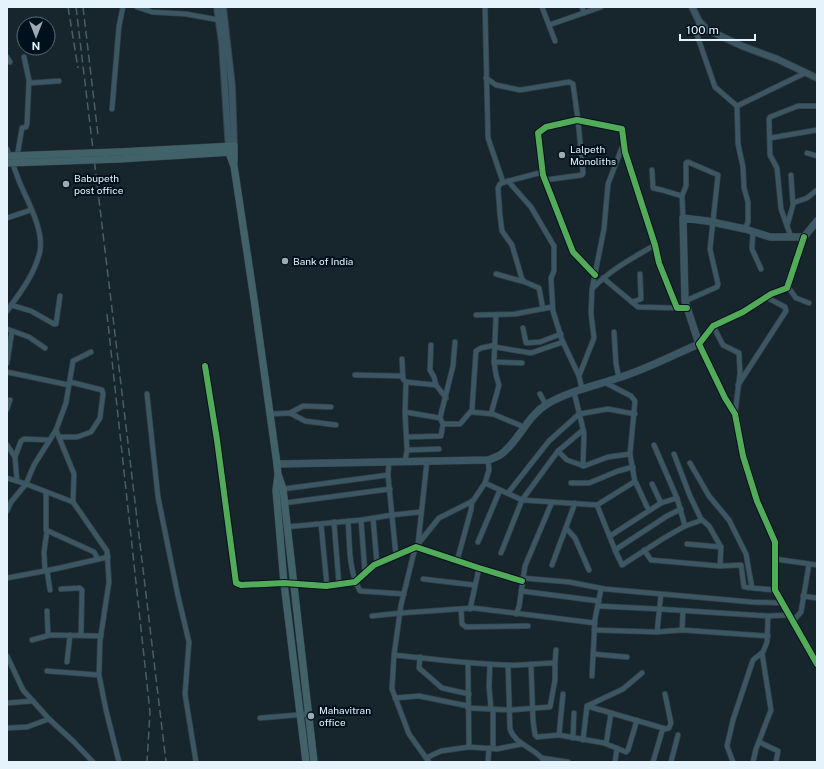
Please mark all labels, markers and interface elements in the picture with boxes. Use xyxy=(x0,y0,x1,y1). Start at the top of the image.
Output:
north arrow xyxy=(16,16,56,56)
scale bar xyxy=(680,16,755,42)
text: 100 m xyxy=(686,23,719,37)
text: N xyxy=(32,40,40,52)
place label: Lalpeth Monoliths xyxy=(570,143,616,167)
marker: Lalpeth Monoliths xyxy=(557,150,567,160)
place label: Babupeth post office xyxy=(74,172,124,196)
marker: Babupeth post office xyxy=(61,179,71,189)
place label: Bank of India xyxy=(293,255,353,267)
marker: Bank of India xyxy=(280,256,290,266)
place label: Mahavitran office xyxy=(319,704,371,728)
marker: Mahavitran office xyxy=(306,711,316,721)

